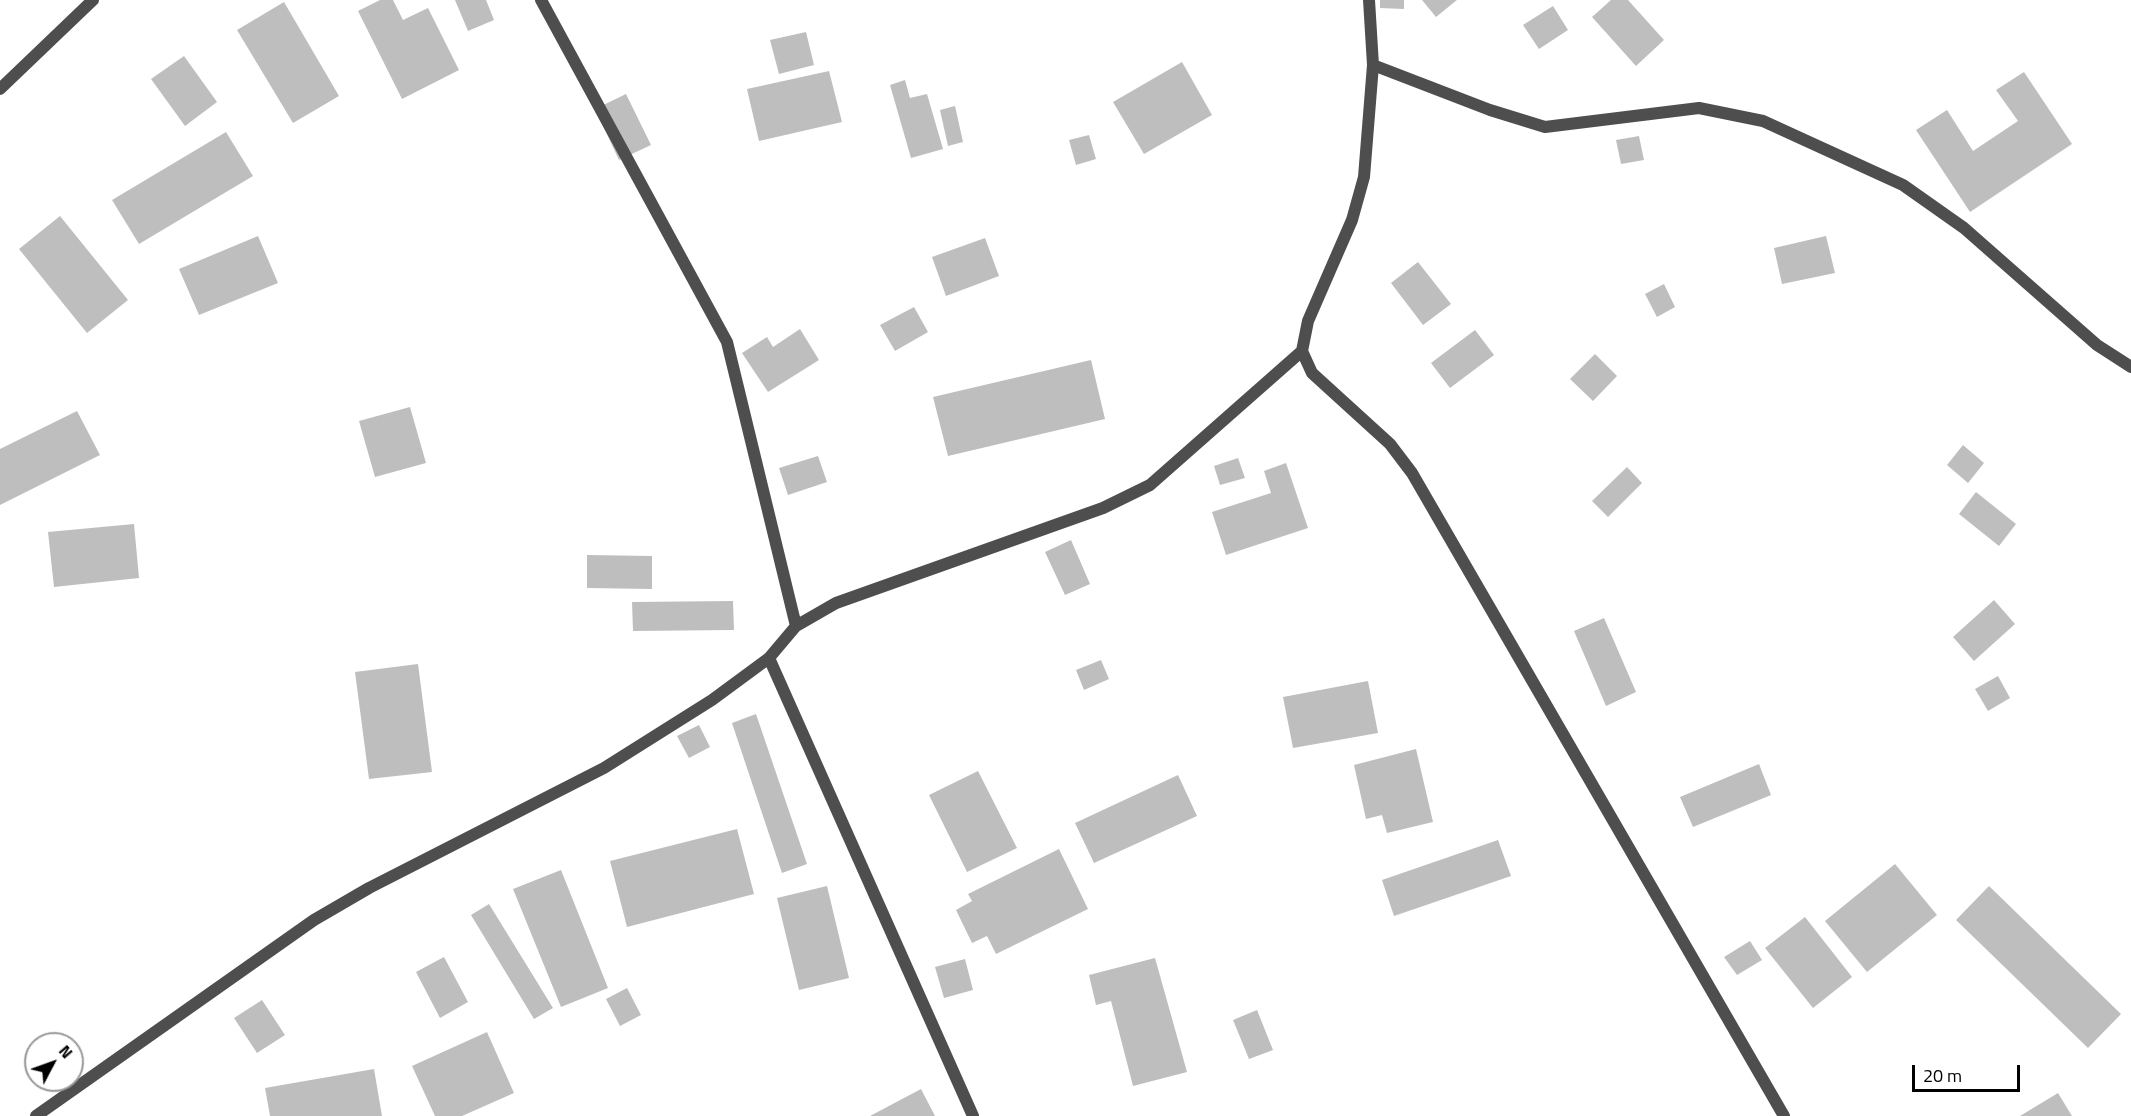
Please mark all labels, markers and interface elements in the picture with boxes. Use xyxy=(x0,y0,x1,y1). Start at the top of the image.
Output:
north arrow xyxy=(24,1032,84,1092)
text: N xyxy=(53,1039,79,1064)
scale bar xyxy=(1915,1053,2023,1091)
text: 20 m xyxy=(1923,1062,1962,1089)

